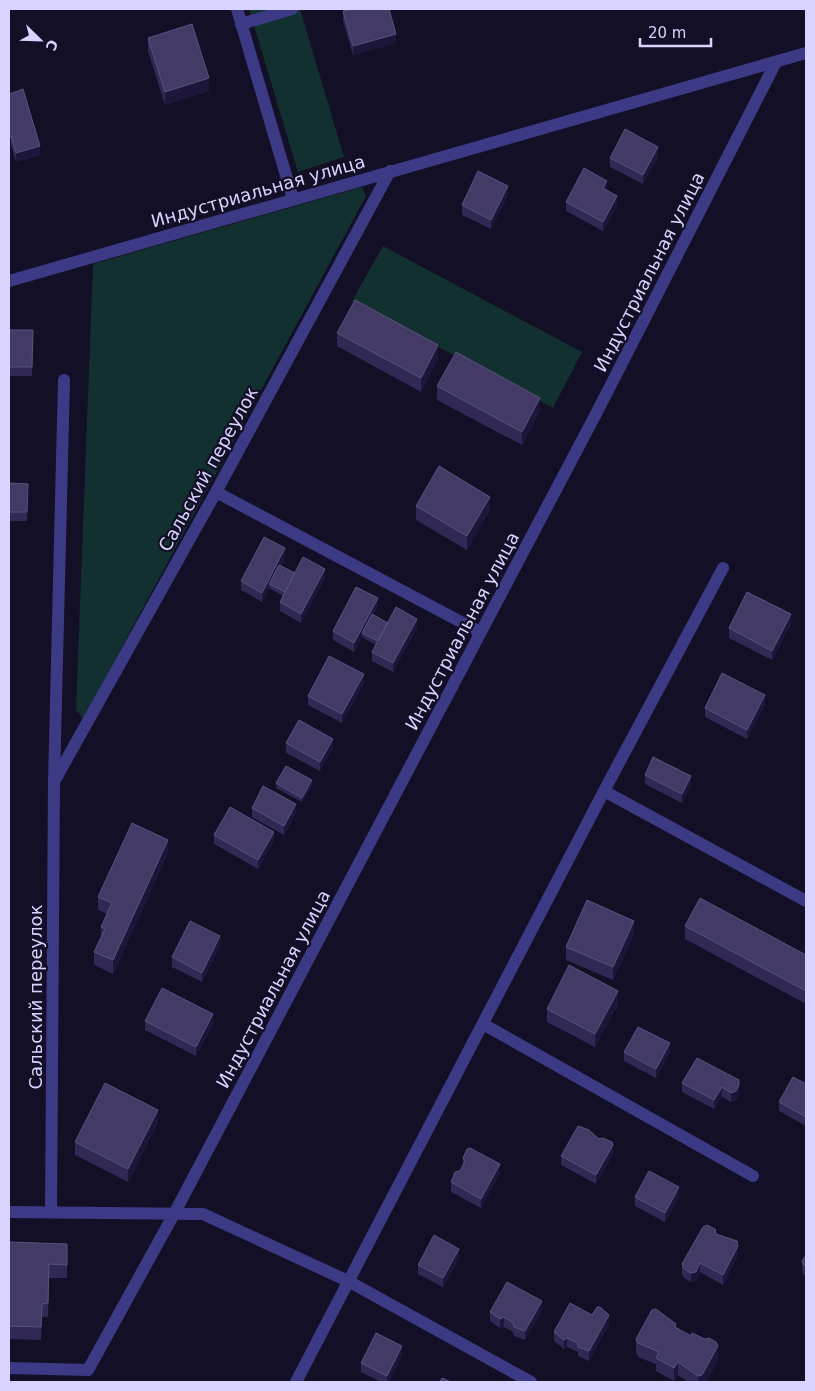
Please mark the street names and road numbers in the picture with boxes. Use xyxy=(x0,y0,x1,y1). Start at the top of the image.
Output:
street label: Индустриальная улица xyxy=(149,150,367,232)
street label: Индустриальная улица xyxy=(589,169,709,375)
street label: Сальский переулок xyxy=(154,383,262,555)
street label: Индустриальная улица xyxy=(401,528,523,734)
street label: Индустриальная улица xyxy=(212,886,334,1092)
street label: Сальский переулок xyxy=(25,904,46,1089)

